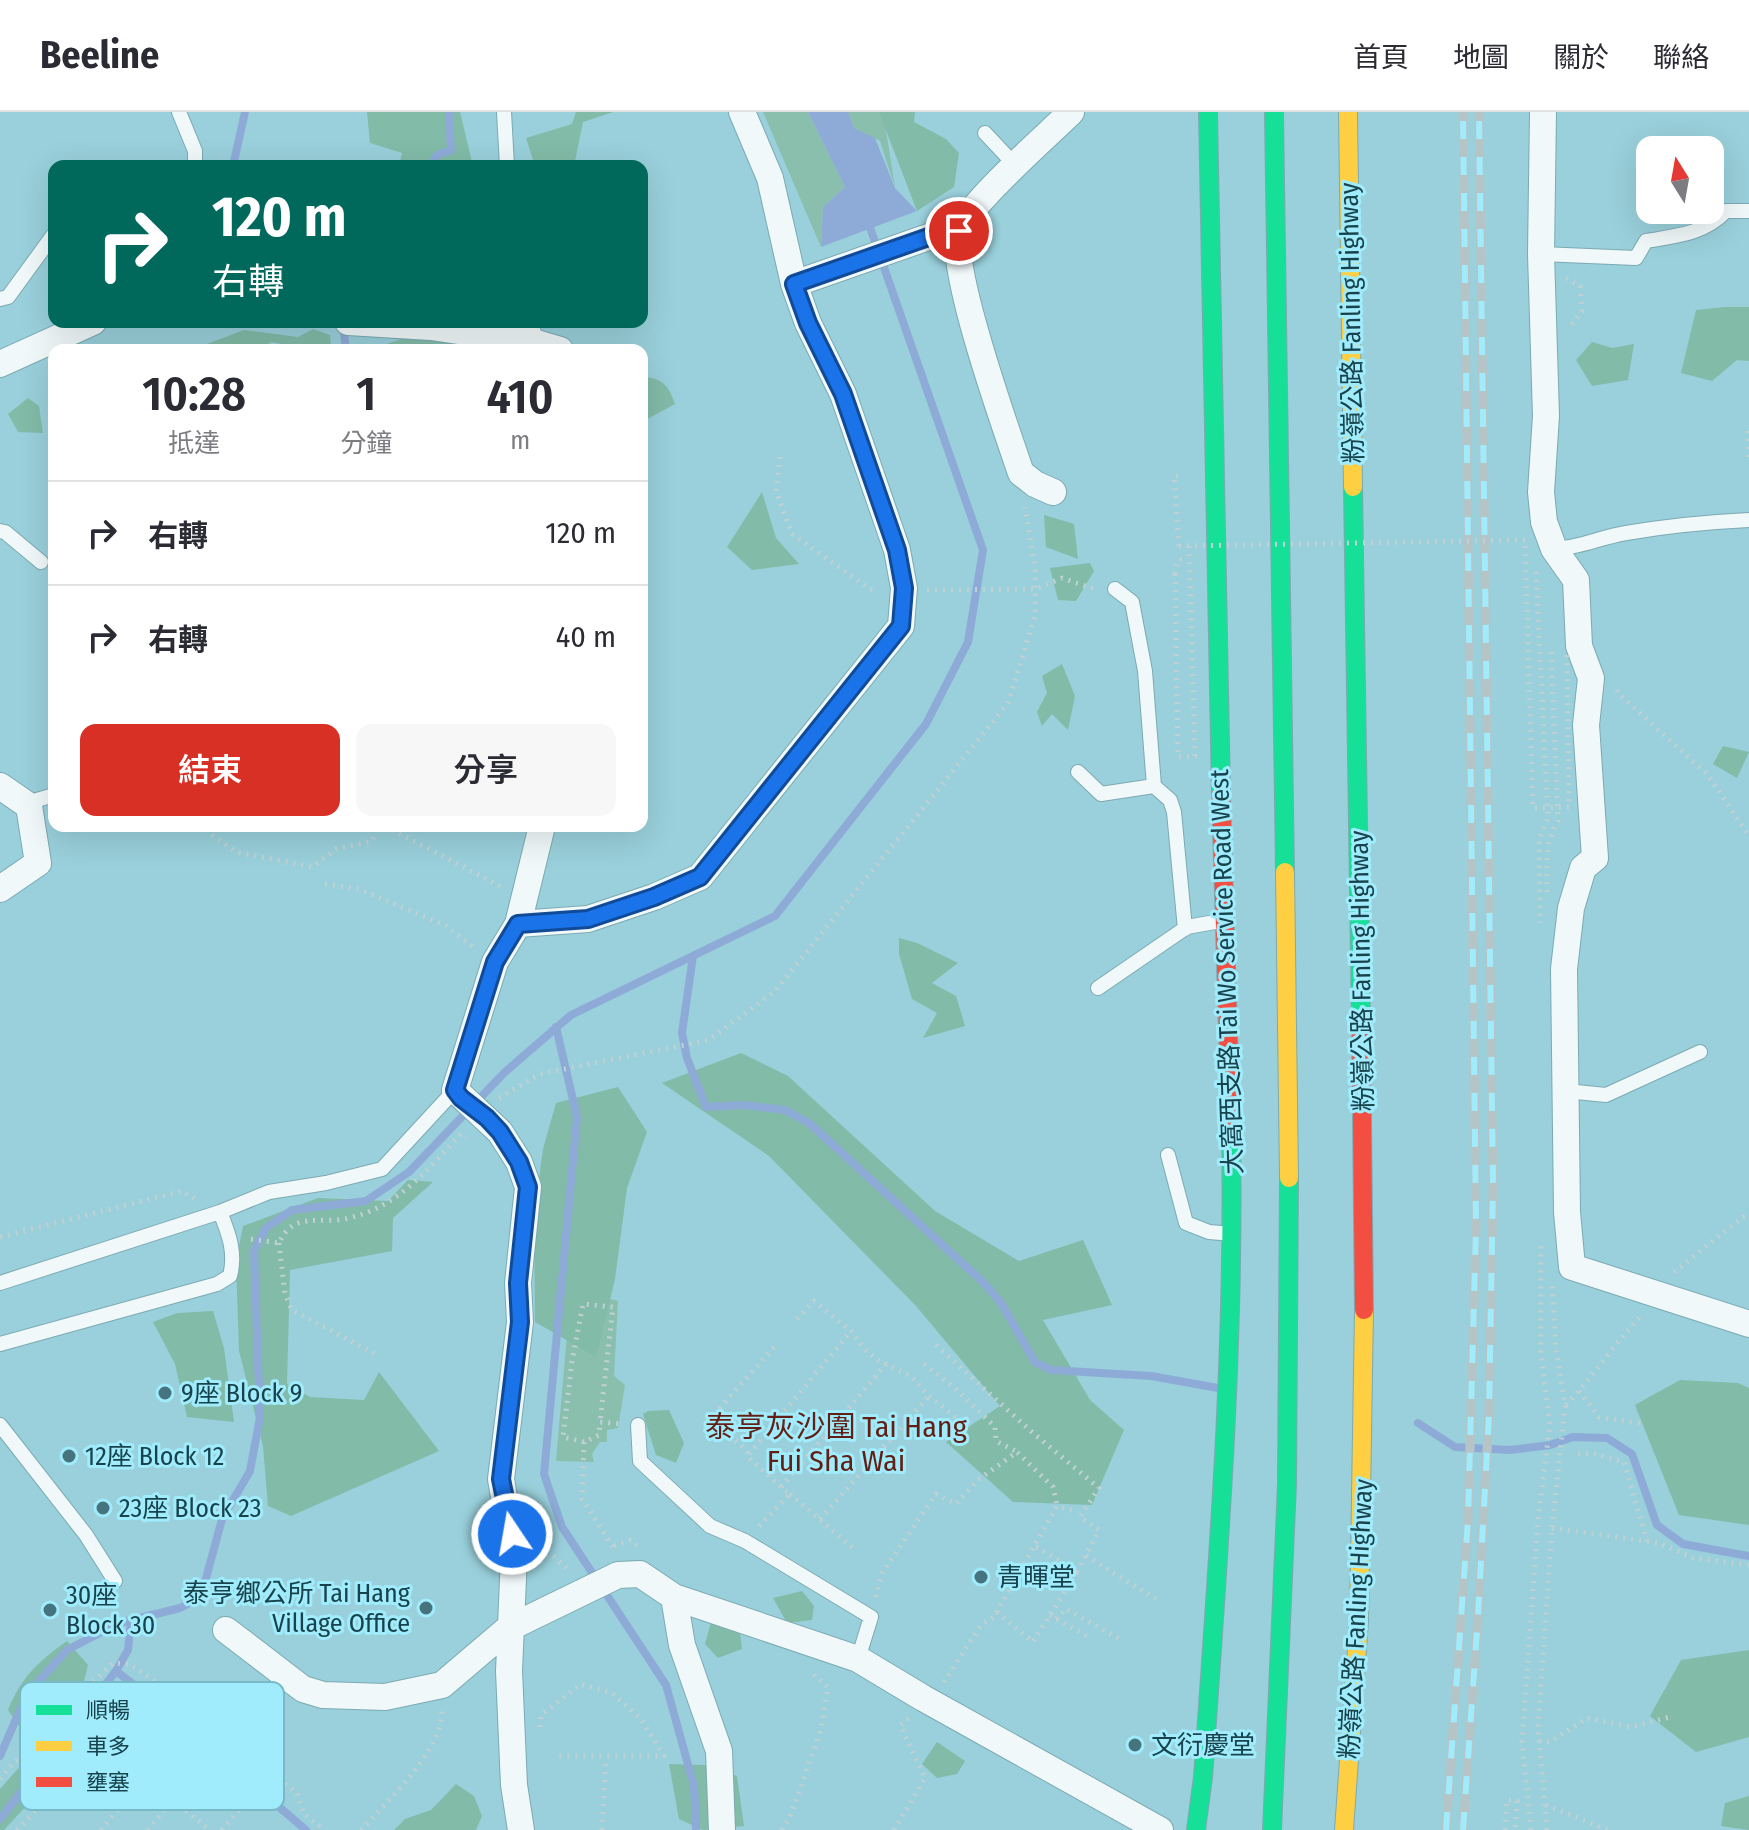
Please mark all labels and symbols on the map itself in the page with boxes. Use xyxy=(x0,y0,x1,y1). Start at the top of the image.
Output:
north arrow xyxy=(1636,136,1724,224)
street label: 粉嶺公路 Fanling Highway xyxy=(1334,182,1369,464)
pin xyxy=(925,197,993,265)
street label: 大窩西支路 Tai Wo Service Road West xyxy=(1204,768,1249,1175)
street label: 粉嶺公路 Fanling Highway xyxy=(1344,830,1379,1112)
place label: 9座 Block 9 xyxy=(181,1378,302,1409)
marker: 9座 Block 9 xyxy=(156,1384,174,1402)
district label: 泰亨灰沙圍 Tai Hang Fui Sha Wai xyxy=(705,1409,968,1479)
place label: 12座 Block 12 xyxy=(85,1441,224,1472)
marker: 12座 Block 12 xyxy=(60,1447,78,1465)
street label: 粉嶺公路 Fanling Highway xyxy=(1334,1478,1379,1760)
position arrow xyxy=(470,1492,554,1576)
place label: 23座 Block 23 xyxy=(119,1493,261,1524)
marker: 23座 Block 23 xyxy=(94,1499,112,1517)
place label: 青暉堂 xyxy=(997,1562,1075,1593)
marker: 青暉堂 xyxy=(972,1568,990,1586)
place label: 泰亨鄉公所 Tai Hang Village Office xyxy=(183,1578,411,1639)
place label: 30座 Block 30 xyxy=(66,1580,155,1641)
marker: 泰亨鄉公所 Tai Hang Village Office xyxy=(417,1599,435,1617)
marker: 30座 Block 30 xyxy=(41,1601,59,1619)
legend xyxy=(20,1682,284,1810)
text: 順暢 xyxy=(86,1697,130,1724)
place label: 文衍慶堂 xyxy=(1151,1730,1255,1761)
text: 車多 xyxy=(86,1733,130,1760)
marker: 文衍慶堂 xyxy=(1126,1736,1144,1754)
text: 壅塞 xyxy=(86,1769,130,1796)

